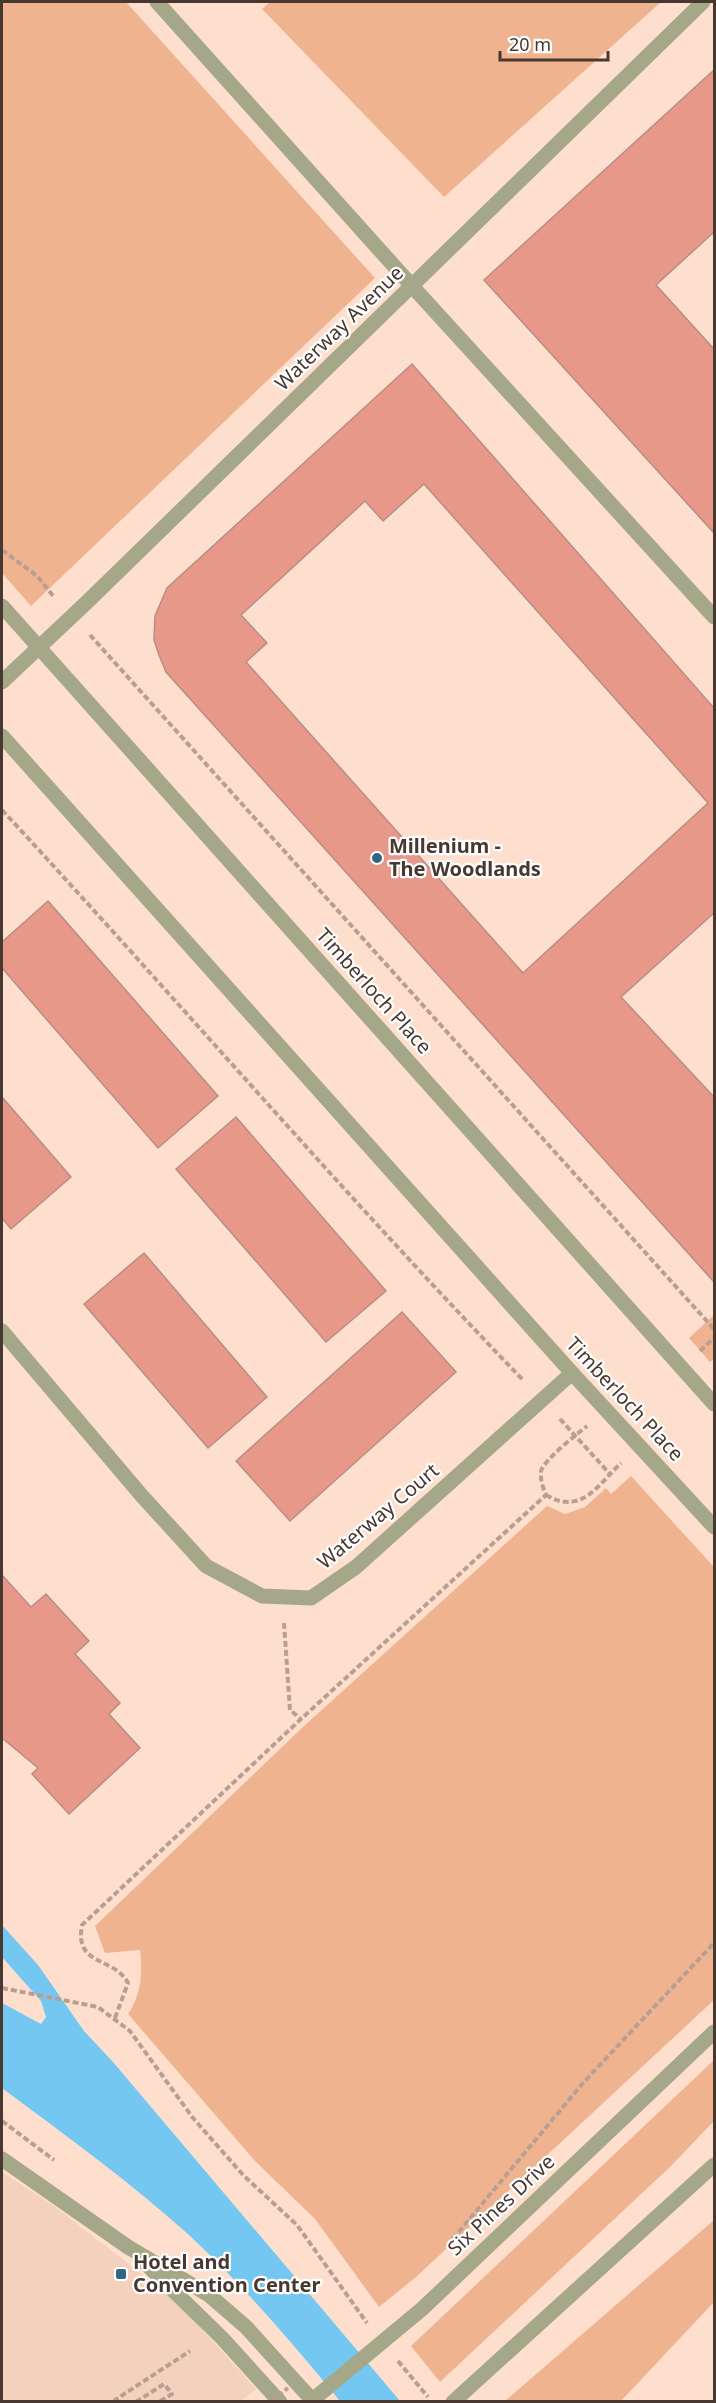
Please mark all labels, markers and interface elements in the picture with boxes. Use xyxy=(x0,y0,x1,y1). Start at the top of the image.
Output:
scale bar xyxy=(500,24,608,62)
text: 20 m xyxy=(509,32,551,56)
street label: Waterway Avenue xyxy=(269,259,409,396)
place label: Millenium - The Woodlands xyxy=(389,832,541,882)
marker: Millenium - The Woodlands xyxy=(370,851,384,865)
street label: Timberloch Place xyxy=(311,922,438,1059)
street label: Timberloch Place xyxy=(561,1331,690,1467)
street label: Waterway Court xyxy=(311,1457,444,1575)
street label: Six Pines Drive xyxy=(441,2148,560,2261)
place label: Hotel and Convention Center xyxy=(133,2248,320,2298)
marker: Hotel and Convention Center xyxy=(114,2267,128,2281)

